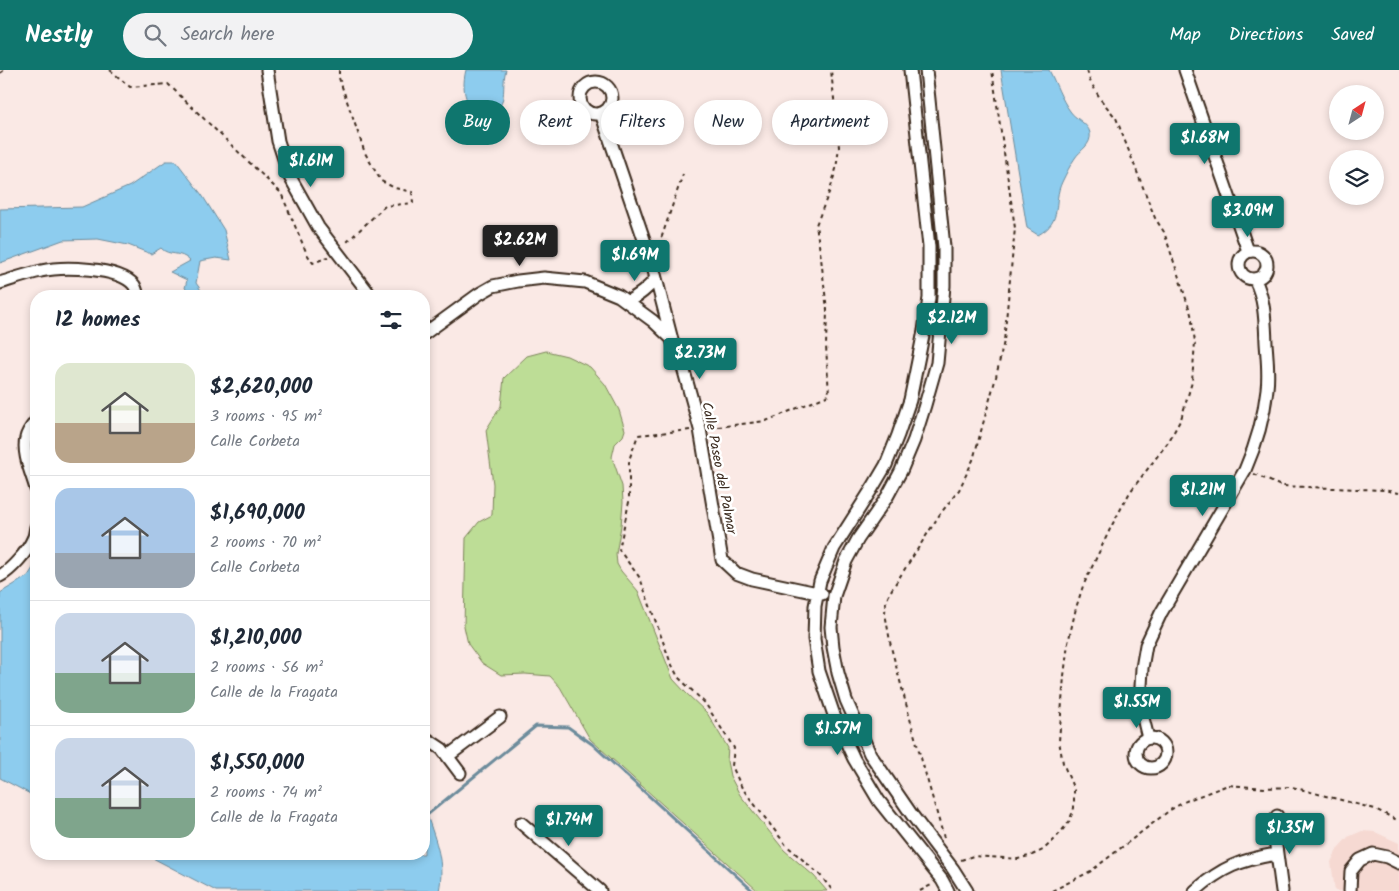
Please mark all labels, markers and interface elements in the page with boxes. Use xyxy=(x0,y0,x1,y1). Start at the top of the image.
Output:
search box xyxy=(123,13,473,58)
text: Nestly xyxy=(25,16,93,55)
text: Search here xyxy=(181,20,274,50)
icon: search xyxy=(141,21,169,49)
text: Map xyxy=(1169,21,1201,50)
text: Directions xyxy=(1229,21,1303,50)
text: Saved xyxy=(1331,21,1374,50)
north arrow xyxy=(1329,85,1384,140)
map controls xyxy=(1329,85,1384,205)
chip: Buy xyxy=(445,100,510,145)
chip: Rent xyxy=(520,100,591,145)
chip: Filters xyxy=(601,100,684,145)
chip: New xyxy=(694,100,762,145)
chip: Apartment xyxy=(772,100,888,145)
pin: $1.68M xyxy=(1164,122,1246,165)
text: $1.68M xyxy=(1181,126,1229,151)
pin: $1.61M xyxy=(270,146,352,188)
text: $1.61M xyxy=(289,149,333,174)
button: layers xyxy=(1329,150,1384,205)
pin: $3.09M xyxy=(1207,196,1289,238)
text: $3.09M xyxy=(1223,199,1273,224)
pin: $2.62M xyxy=(479,224,561,267)
text: $2.62M xyxy=(494,228,546,253)
pin: $1.69M xyxy=(594,240,676,282)
text: $1.69M xyxy=(612,243,658,268)
pin: $2.12M xyxy=(911,302,993,345)
text: 12 homes xyxy=(55,304,140,337)
icon: filters xyxy=(377,306,405,334)
text: $2.12M xyxy=(928,306,976,331)
pin: $2.73M xyxy=(659,338,741,380)
text: $2.73M xyxy=(675,341,726,366)
text: $2,620,000 xyxy=(210,371,312,404)
icon: home xyxy=(95,383,155,443)
street label: Calle Paseo del Palmar xyxy=(695,400,743,538)
text: 3 rooms · 95 m² xyxy=(210,404,322,429)
text: Calle Corbeta xyxy=(210,429,300,454)
pin: $1.21M xyxy=(1162,474,1244,517)
text: $1.21M xyxy=(1181,478,1225,503)
text: $1,690,000 xyxy=(210,497,305,530)
icon: home xyxy=(95,508,155,568)
text: 2 rooms · 70 m² xyxy=(210,530,321,555)
text: Calle Corbeta xyxy=(210,555,300,580)
text: $1,210,000 xyxy=(210,622,301,655)
icon: home xyxy=(95,633,155,693)
text: 2 rooms · 56 m² xyxy=(210,655,323,680)
text: Calle de la Fragata xyxy=(210,680,338,705)
pin: $1.55M xyxy=(1096,686,1178,729)
text: $1.55M xyxy=(1114,690,1160,715)
pin: $1.57M xyxy=(797,714,879,756)
text: $1.57M xyxy=(815,717,861,742)
text: $1,550,000 xyxy=(210,747,304,780)
icon: home xyxy=(95,758,155,818)
text: 2 rooms · 74 m² xyxy=(210,780,322,805)
pin: $1.74M xyxy=(528,804,610,847)
text: Calle de la Fragata xyxy=(210,805,338,830)
text: $1.74M xyxy=(546,808,592,833)
pin: $1.35M xyxy=(1249,812,1331,855)
text: $1.35M xyxy=(1266,816,1314,841)

